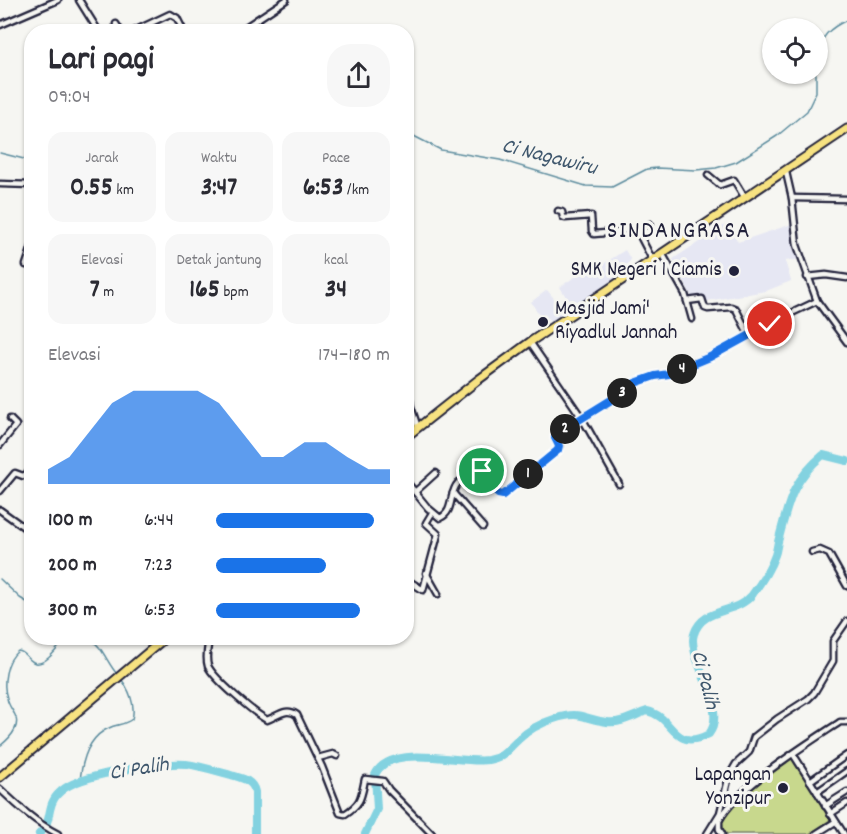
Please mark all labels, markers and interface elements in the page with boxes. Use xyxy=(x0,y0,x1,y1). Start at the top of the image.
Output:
map controls xyxy=(762,18,828,84)
button: locate xyxy=(762,18,828,84)
text: Lari pagi xyxy=(48,38,154,85)
button: share xyxy=(327,44,390,107)
text: 09:04 xyxy=(48,84,91,112)
water label: Ci Nagawiru xyxy=(498,131,601,185)
text: Jarak xyxy=(85,147,119,170)
text: Waktu xyxy=(201,147,237,170)
text: Pace xyxy=(322,147,350,170)
text: 0.55 xyxy=(70,170,113,207)
text: 3:47 xyxy=(201,170,237,207)
text: 6:53 xyxy=(303,170,343,207)
text: km xyxy=(113,179,134,202)
text: /km xyxy=(343,179,369,202)
district label: SINDANGRASA xyxy=(607,215,751,249)
text: Elevasi xyxy=(81,249,123,272)
text: Detak jantung xyxy=(176,249,262,272)
text: kcal xyxy=(324,249,348,272)
place label: SMK Negeri 1 Ciamis xyxy=(571,256,722,286)
marker: SMK Negeri 1 Ciamis xyxy=(727,264,741,278)
text: 7 xyxy=(90,272,100,309)
text: 165 xyxy=(189,272,220,309)
text: 34 xyxy=(325,272,347,309)
text: m xyxy=(100,281,114,304)
text: bpm xyxy=(220,281,249,304)
place label: Masjid Jami' Riyadlul Jannah xyxy=(555,295,678,349)
pin xyxy=(744,298,795,349)
icon: check xyxy=(753,307,786,340)
marker: Masjid Jami' Riyadlul Jannah xyxy=(536,315,550,329)
text: Elevasi xyxy=(48,342,100,370)
text: 174–180 m xyxy=(318,342,390,370)
pin: 4 xyxy=(667,354,697,384)
text: 4 xyxy=(679,357,685,380)
pin: 3 xyxy=(607,378,637,408)
text: 3 xyxy=(618,381,626,404)
pin: 2 xyxy=(550,414,580,444)
text: 2 xyxy=(562,417,569,440)
pin xyxy=(456,445,507,496)
icon: arrive xyxy=(465,454,498,487)
pin: 1 xyxy=(513,459,543,489)
text: 1 xyxy=(526,462,530,485)
text: 100 m xyxy=(48,507,93,535)
text: 6:44 xyxy=(144,507,174,535)
text: 200 m xyxy=(48,552,97,580)
text: 7:23 xyxy=(144,552,173,580)
text: 300 m xyxy=(48,597,97,625)
text: 6:53 xyxy=(144,597,175,625)
water label: Ci Palih xyxy=(682,647,726,714)
water label: Ci Palih xyxy=(107,750,172,790)
place label: Lapangan Yonzipur xyxy=(695,761,771,815)
marker: Lapangan Yonzipur xyxy=(776,781,790,795)

